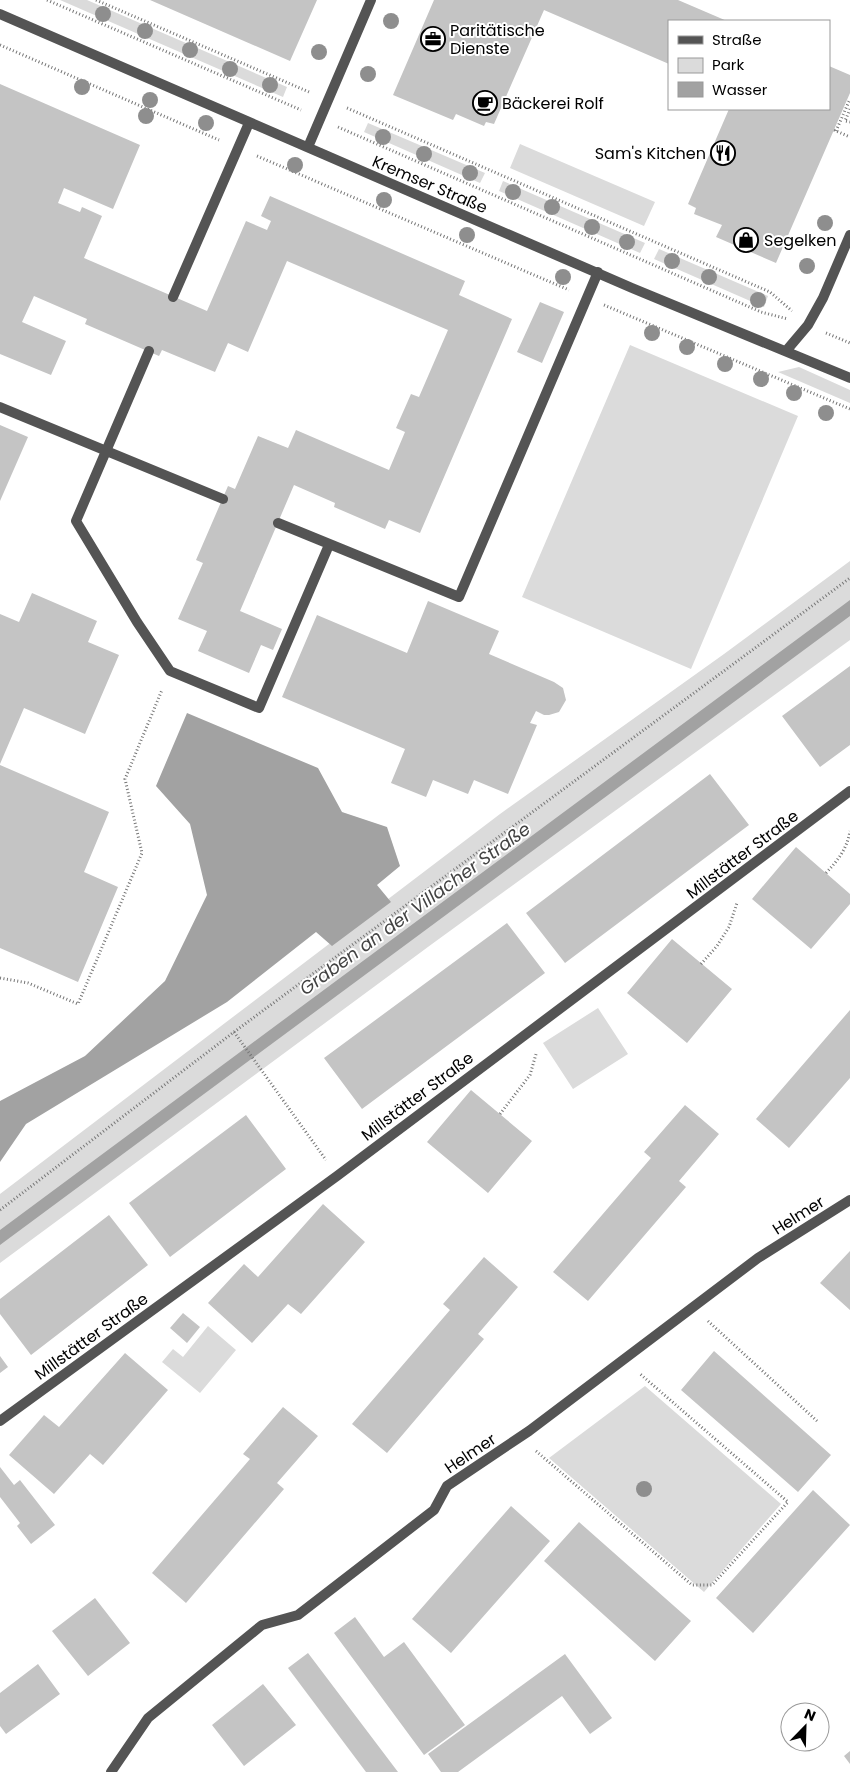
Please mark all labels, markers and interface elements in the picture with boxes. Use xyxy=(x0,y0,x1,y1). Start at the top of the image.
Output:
place label: Paritätische Dienste xyxy=(450,19,545,60)
legend xyxy=(668,20,830,110)
office icon: Paritätische Dienste xyxy=(420,26,446,52)
text: Straße xyxy=(712,29,762,50)
text: Park xyxy=(712,54,744,75)
text: Wasser xyxy=(712,79,768,100)
cafe icon: Bäckerei Rolf xyxy=(472,90,498,116)
place label: Bäckerei Rolf xyxy=(502,92,604,115)
restaurant icon: Sam's Kitchen xyxy=(710,140,736,166)
place label: Sam's Kitchen xyxy=(595,142,706,165)
street label: Kremser Straße xyxy=(369,150,491,219)
shop icon: Segelken xyxy=(733,227,759,253)
place label: Segelken xyxy=(764,229,836,252)
street label: Millstätter Straße xyxy=(681,804,803,904)
water label: Graben an der Villacher Straße xyxy=(294,816,535,1001)
street label: Millstätter Straße xyxy=(356,1046,478,1146)
street label: Helmer xyxy=(768,1190,829,1240)
street label: Millstätter Straße xyxy=(30,1287,153,1385)
street label: Helmer xyxy=(440,1428,500,1479)
north arrow xyxy=(780,1702,830,1752)
text: N xyxy=(801,1704,819,1726)

